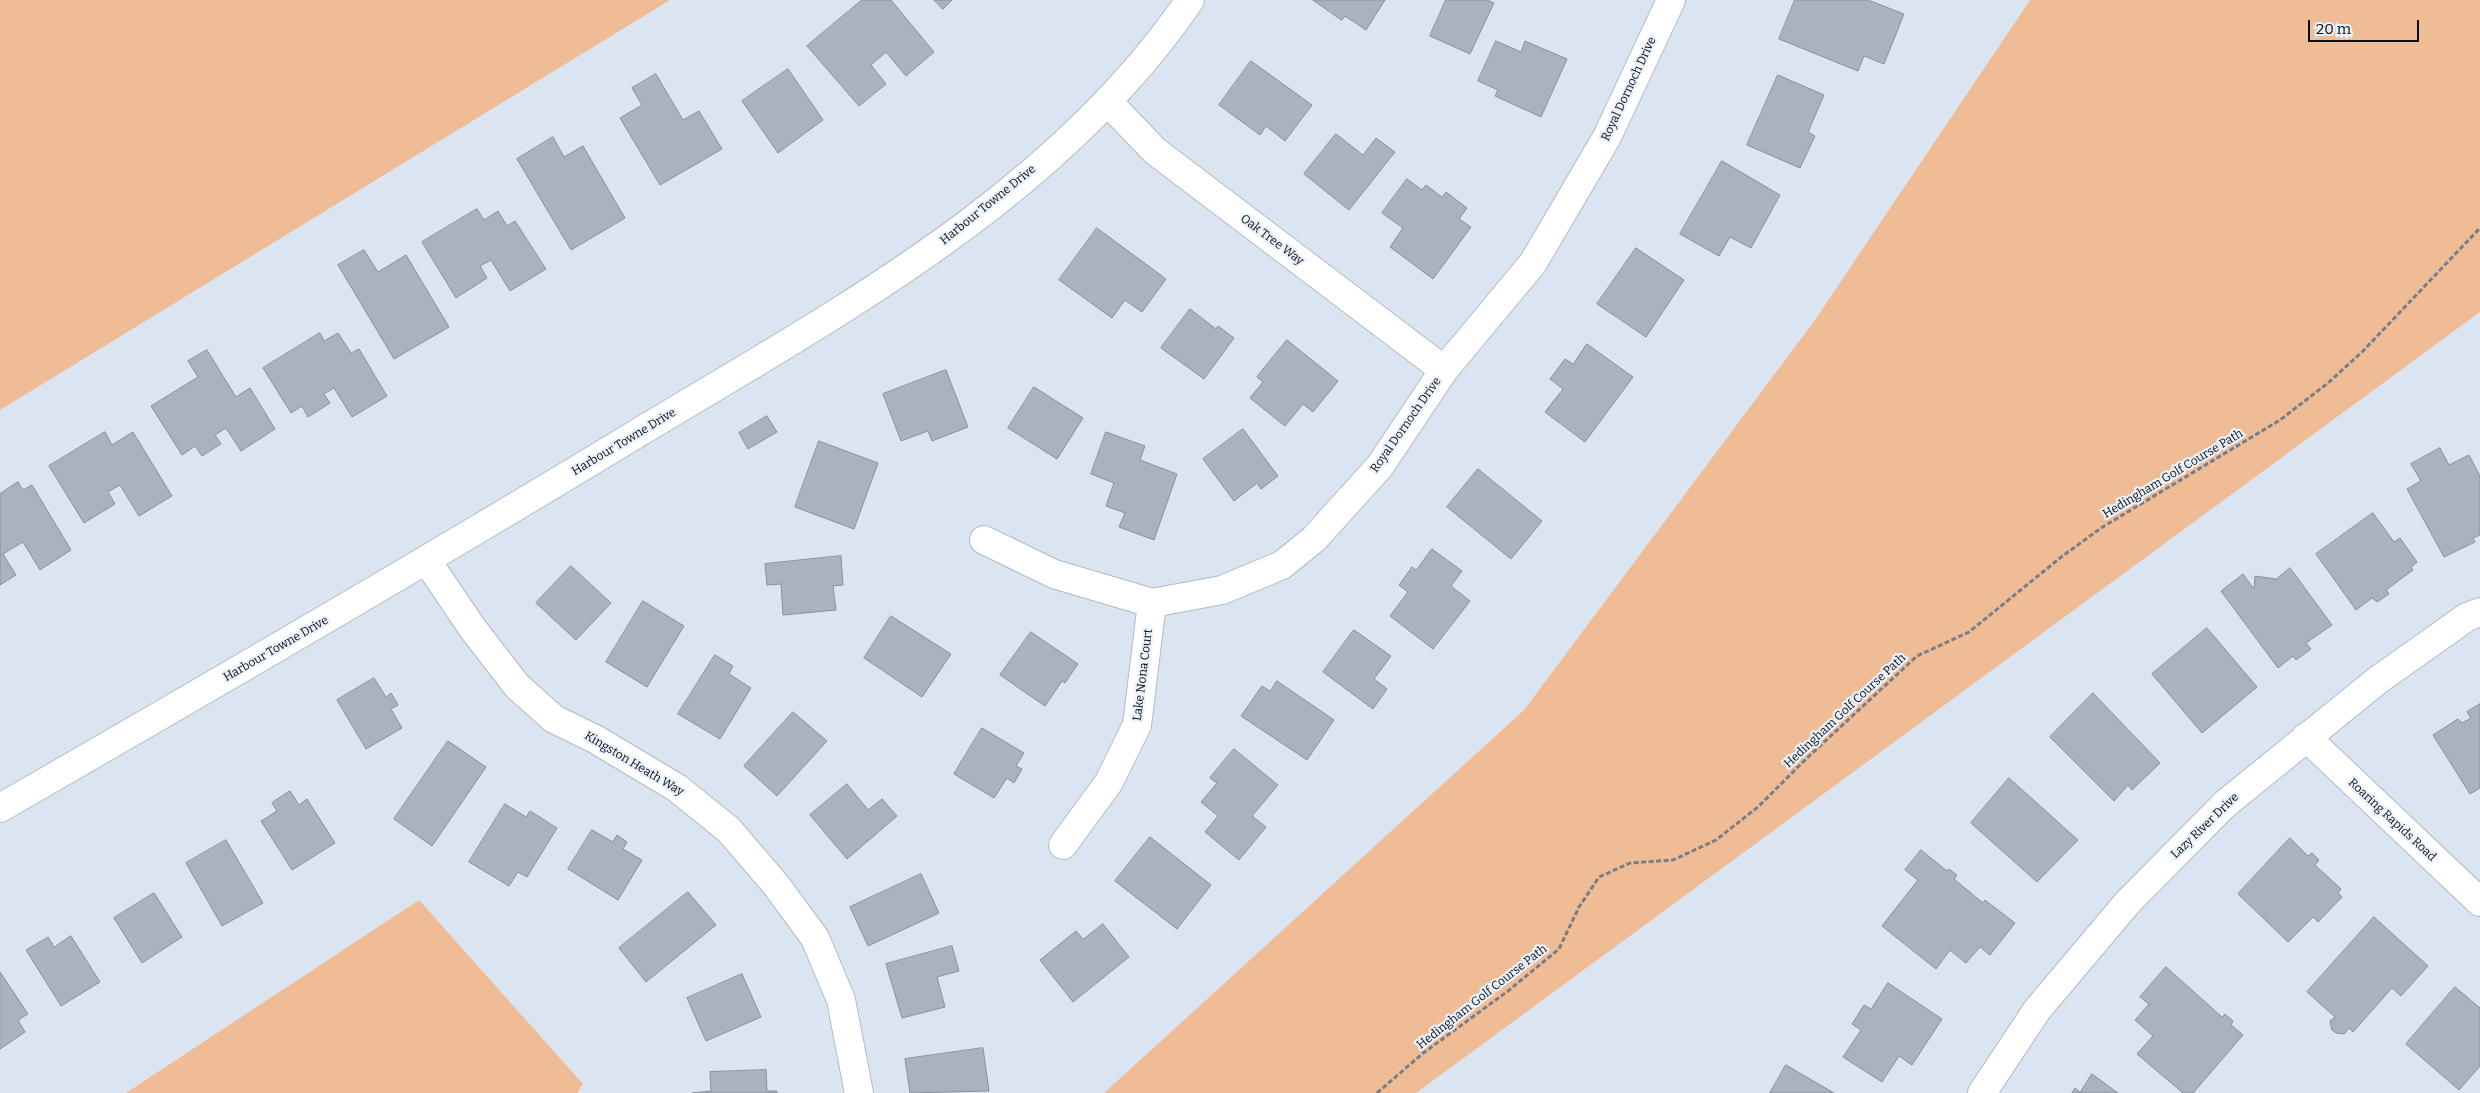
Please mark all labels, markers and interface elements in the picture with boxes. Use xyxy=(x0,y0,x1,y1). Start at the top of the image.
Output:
scale bar xyxy=(2310,10,2421,42)
text: 20 m xyxy=(2316,20,2351,38)
street label: Royal Dornoch Drive xyxy=(1599,35,1659,143)
street label: Harbour Towne Drive xyxy=(937,162,1039,248)
street label: Oak Tree Way xyxy=(1237,212,1307,268)
street label: Royal Dornoch Drive xyxy=(1368,374,1444,476)
street label: Harbour Towne Drive xyxy=(569,405,679,479)
street label: Hedingham Golf Course Path xyxy=(2100,426,2246,522)
street label: Harbour Towne Drive xyxy=(221,613,331,685)
street label: Lake Nona Court xyxy=(1130,628,1156,722)
street label: Hedingham Golf Course Path xyxy=(1781,651,1909,771)
street label: Kingston Heath Way xyxy=(582,729,686,799)
street label: Roaring Rapids Road xyxy=(2345,776,2439,864)
street label: Lazy River Drive xyxy=(2168,790,2242,862)
street label: Hedingham Golf Course Path xyxy=(1414,942,1550,1052)

